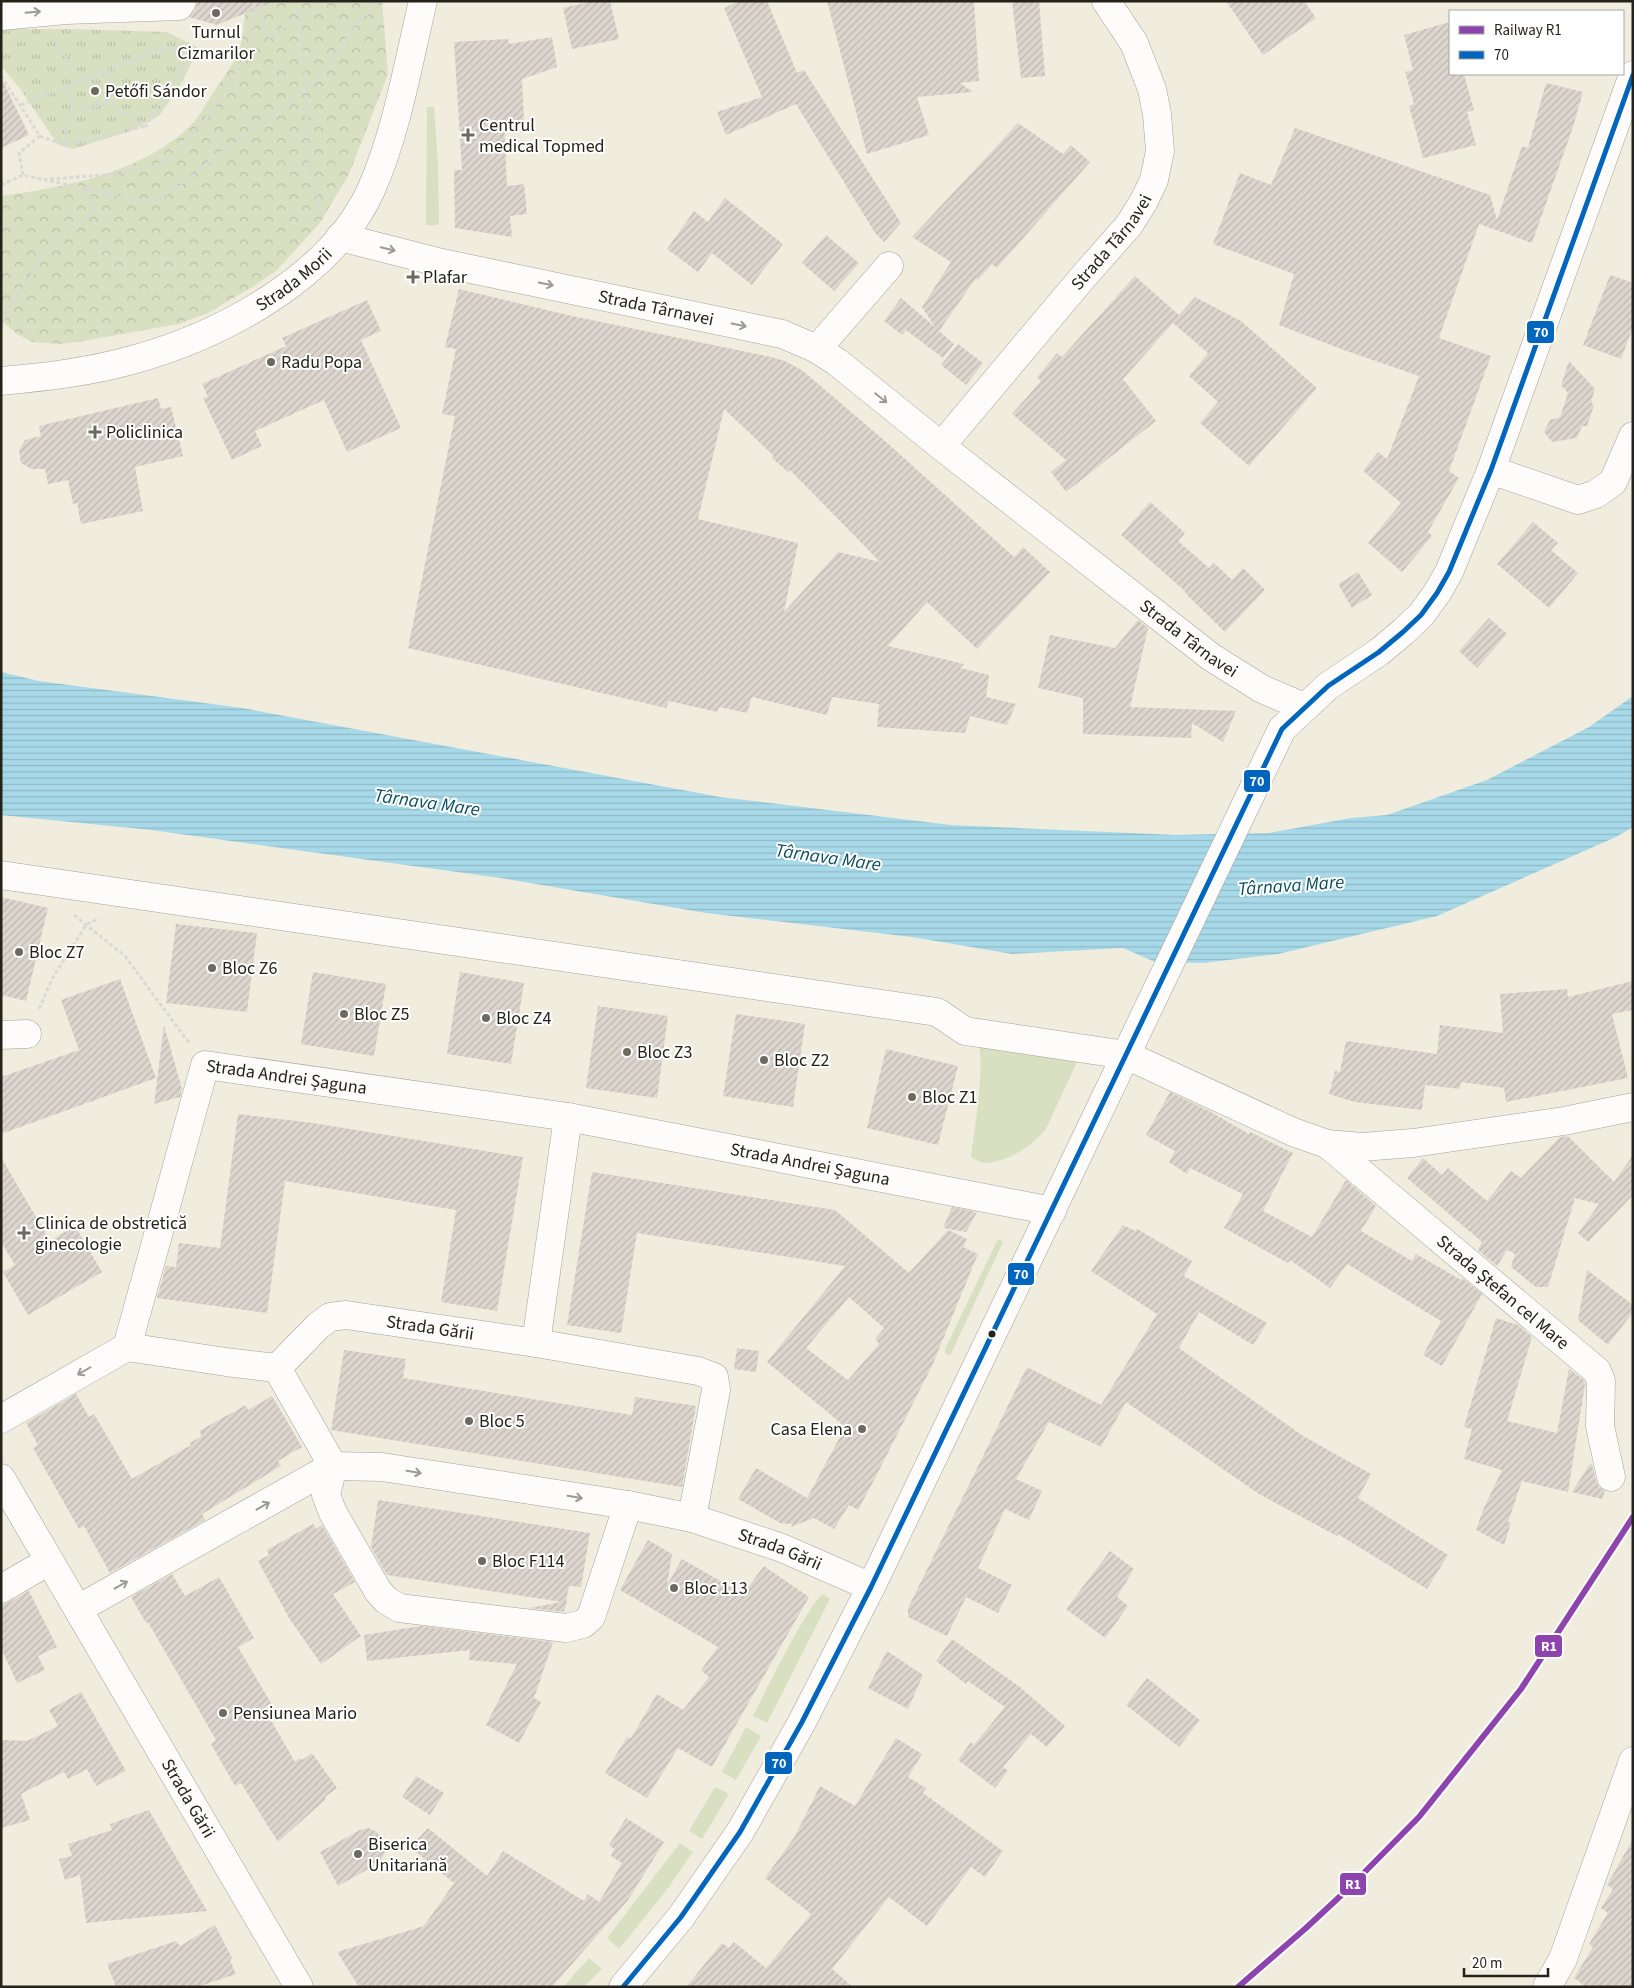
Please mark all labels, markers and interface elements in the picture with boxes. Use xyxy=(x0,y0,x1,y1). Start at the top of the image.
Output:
marker: Turnul Cizmarilor xyxy=(210,7,222,19)
one-way arrow xyxy=(25,8,41,17)
legend xyxy=(1449,10,1624,75)
place label: Turnul Cizmarilor xyxy=(177,20,256,66)
text: Railway R1 xyxy=(1494,20,1562,41)
text: 70 xyxy=(1494,45,1509,66)
place label: Petőfi Sándor xyxy=(105,79,208,104)
marker: Petőfi Sándor xyxy=(89,85,101,97)
place label: Centrul medical Topmed xyxy=(479,113,605,159)
marker: Centrul medical Topmed xyxy=(461,128,475,142)
street label: Strada Târnavei xyxy=(1065,190,1158,295)
street label: Strada Morii xyxy=(251,242,338,317)
one-way arrow xyxy=(379,245,395,254)
place label: Plafar xyxy=(423,265,468,290)
marker: Plafar xyxy=(407,271,419,283)
one-way arrow xyxy=(538,280,554,290)
street label: Strada Târnavei xyxy=(596,283,716,332)
line badge: 70 xyxy=(1526,320,1555,344)
one-way arrow xyxy=(731,321,747,330)
text: 70 xyxy=(1534,323,1548,343)
place label: Radu Popa xyxy=(281,350,362,375)
marker: Radu Popa xyxy=(265,356,277,368)
one-way arrow xyxy=(875,392,888,403)
place label: Policlinica xyxy=(106,420,183,445)
marker: Policlinica xyxy=(88,425,102,439)
street label: Strada Târnavei xyxy=(1134,593,1243,683)
line badge: 70 xyxy=(1243,769,1271,793)
text: 70 xyxy=(1250,772,1264,792)
water label: Târnava Mare xyxy=(372,782,482,824)
water label: Târnava Mare xyxy=(773,837,883,879)
water label: Târnava Mare xyxy=(1237,869,1345,903)
place label: Bloc Z7 xyxy=(29,940,84,965)
marker: Bloc Z7 xyxy=(13,946,25,958)
place label: Bloc Z6 xyxy=(222,956,277,981)
marker: Bloc Z6 xyxy=(206,962,218,974)
place label: Bloc Z5 xyxy=(354,1002,409,1027)
place label: Bloc Z4 xyxy=(496,1006,551,1031)
marker: Bloc Z5 xyxy=(338,1008,350,1020)
marker: Bloc Z4 xyxy=(480,1012,492,1024)
place label: Bloc Z3 xyxy=(637,1040,692,1065)
marker: Bloc Z3 xyxy=(621,1046,633,1058)
place label: Bloc Z2 xyxy=(774,1048,829,1073)
street label: Strada Andrei Șaguna xyxy=(205,1053,369,1101)
marker: Bloc Z2 xyxy=(758,1054,770,1066)
place label: Bloc Z1 xyxy=(922,1085,977,1110)
marker: Bloc Z1 xyxy=(906,1091,918,1103)
street label: Strada Andrei Șaguna xyxy=(728,1136,892,1192)
place label: Clinica de obstretică ginecologie xyxy=(35,1211,187,1257)
marker: Clinica de obstretică ginecologie xyxy=(17,1226,31,1240)
street label: Strada Ștefan cel Mare xyxy=(1431,1229,1575,1355)
line badge: 70 xyxy=(1007,1262,1035,1286)
text: 70 xyxy=(1014,1265,1028,1285)
street label: Strada Gării xyxy=(385,1309,476,1346)
unlabelled marker xyxy=(987,1329,997,1339)
one-way arrow xyxy=(77,1366,92,1376)
place label: Bloc 5 xyxy=(479,1409,525,1434)
marker: Bloc 5 xyxy=(463,1415,475,1427)
place label: Casa Elena xyxy=(771,1417,852,1442)
marker: Casa Elena xyxy=(856,1423,868,1435)
one-way arrow xyxy=(406,1467,422,1477)
one-way arrow xyxy=(567,1492,583,1502)
one-way arrow xyxy=(255,1500,269,1510)
street label: Strada Gării xyxy=(735,1522,826,1577)
place label: Bloc F114 xyxy=(492,1549,565,1574)
marker: Bloc F114 xyxy=(476,1555,488,1567)
place label: Bloc 113 xyxy=(684,1576,748,1601)
one-way arrow xyxy=(113,1580,128,1590)
marker: Bloc 113 xyxy=(668,1582,680,1594)
line badge: R1 xyxy=(1534,1634,1563,1658)
text: R1 xyxy=(1541,1637,1557,1657)
place label: Pensiunea Mario xyxy=(233,1701,357,1726)
marker: Pensiunea Mario xyxy=(217,1707,229,1719)
line badge: 70 xyxy=(764,1751,793,1775)
street label: Strada Gării xyxy=(155,1754,222,1843)
text: 70 xyxy=(772,1754,786,1774)
place label: Biserica Unitariană xyxy=(368,1832,447,1878)
marker: Biserica Unitariană xyxy=(352,1848,364,1860)
line badge: R1 xyxy=(1339,1872,1367,1896)
text: R1 xyxy=(1345,1875,1361,1895)
scale bar xyxy=(1464,1946,1548,1978)
text: 20 m xyxy=(1472,1953,1502,1974)

